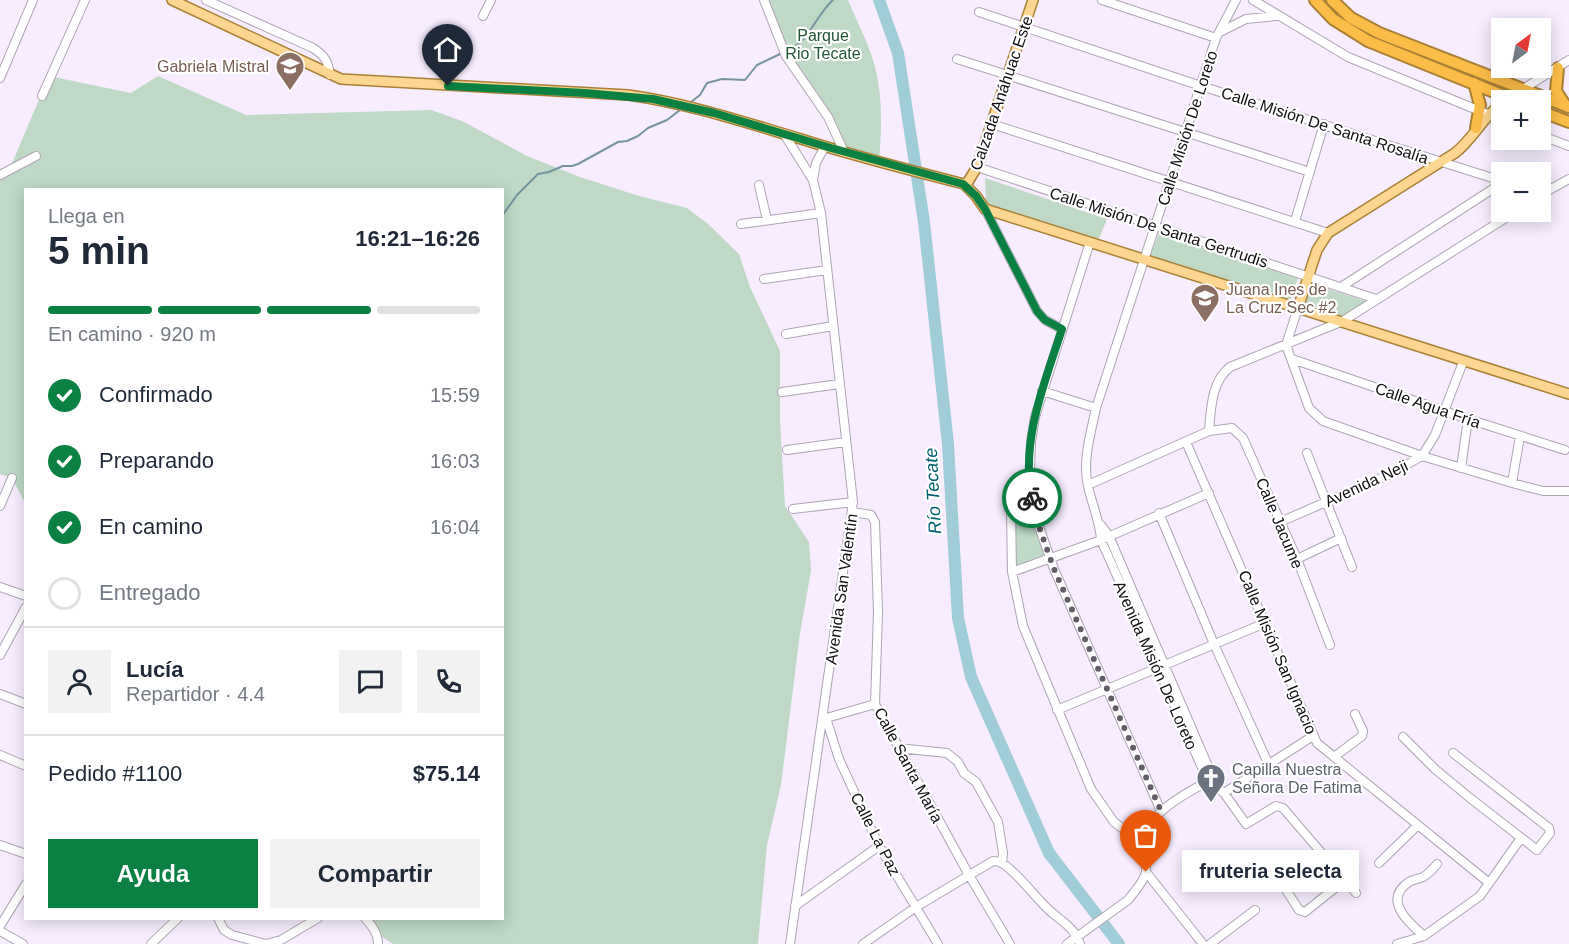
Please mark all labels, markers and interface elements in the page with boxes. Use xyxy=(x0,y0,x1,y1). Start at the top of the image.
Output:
street label: Calzada Anáhuac Este xyxy=(967,14,1036,172)
north arrow xyxy=(1491,18,1551,78)
map controls xyxy=(1491,18,1551,222)
pin xyxy=(422,24,473,86)
park label: Parque Rio Tecate xyxy=(785,27,861,62)
icon: home xyxy=(431,33,464,66)
street label: Calle Misión De Loreto xyxy=(1154,48,1221,208)
school or university icon: Gabriela Mistral xyxy=(274,50,306,92)
place label: Gabriela Mistral xyxy=(157,58,269,75)
street label: Calle Misión De Santa Rosalía xyxy=(1219,84,1431,167)
button: + xyxy=(1491,90,1551,150)
button: − xyxy=(1491,162,1551,222)
street label: Calle Misión De Santa Gertrudis xyxy=(1048,184,1270,271)
text: Llega en xyxy=(48,205,125,227)
text: 16:21–16:26 xyxy=(355,226,480,251)
text: 5 min xyxy=(48,229,150,272)
place label: Juana Ines de La Cruz Sec #2 xyxy=(1226,281,1336,316)
school or university icon: Juana Ines de La Cruz Sec #2 xyxy=(1189,282,1221,324)
text: En camino · 920 m xyxy=(48,323,216,345)
icon: check xyxy=(48,379,81,412)
street label: Calle Agua Fría xyxy=(1373,379,1483,431)
text: Confirmado xyxy=(99,382,213,407)
text: 15:59 xyxy=(430,384,480,406)
icon: check xyxy=(48,445,81,478)
water label: Río Tecate xyxy=(921,447,945,535)
text: Preparando xyxy=(99,448,214,473)
text: 16:03 xyxy=(430,450,480,472)
street label: Avenida Neji xyxy=(1322,457,1410,510)
courier xyxy=(1002,468,1062,528)
street label: Calle Jacume xyxy=(1253,475,1306,571)
icon: bike xyxy=(1016,482,1049,515)
icon: check xyxy=(48,511,81,544)
street label: Avenida San Valentín xyxy=(822,512,861,666)
text: En camino xyxy=(99,514,203,539)
text: 16:04 xyxy=(430,516,480,538)
street label: Calle Misión San Ignacio xyxy=(1235,568,1320,737)
street label: Avenida Misión De Loreto xyxy=(1111,578,1201,752)
text: Entregado xyxy=(99,580,201,605)
button: person xyxy=(48,650,111,713)
button: chat xyxy=(339,650,402,713)
button: phone xyxy=(417,650,480,713)
text: Lucía xyxy=(126,657,183,682)
text: Repartidor · 4.4 xyxy=(126,683,265,705)
street label: Calle Santa María xyxy=(871,705,946,826)
text: Pedido #1100 xyxy=(48,761,182,786)
text: $75.14 xyxy=(413,761,480,786)
place label: Capilla Nuestra Señora De Fatima xyxy=(1232,761,1362,796)
church icon: Capilla Nuestra Señora De Fatima xyxy=(1195,762,1227,804)
street label: Calle La Paz xyxy=(847,790,904,879)
pin xyxy=(1120,810,1171,872)
icon: bag xyxy=(1129,819,1162,852)
button: Ayuda xyxy=(48,839,258,908)
button: Compartir xyxy=(270,839,480,908)
callout: fruteria selecta xyxy=(1182,851,1359,893)
text: fruteria selecta xyxy=(1199,860,1342,882)

